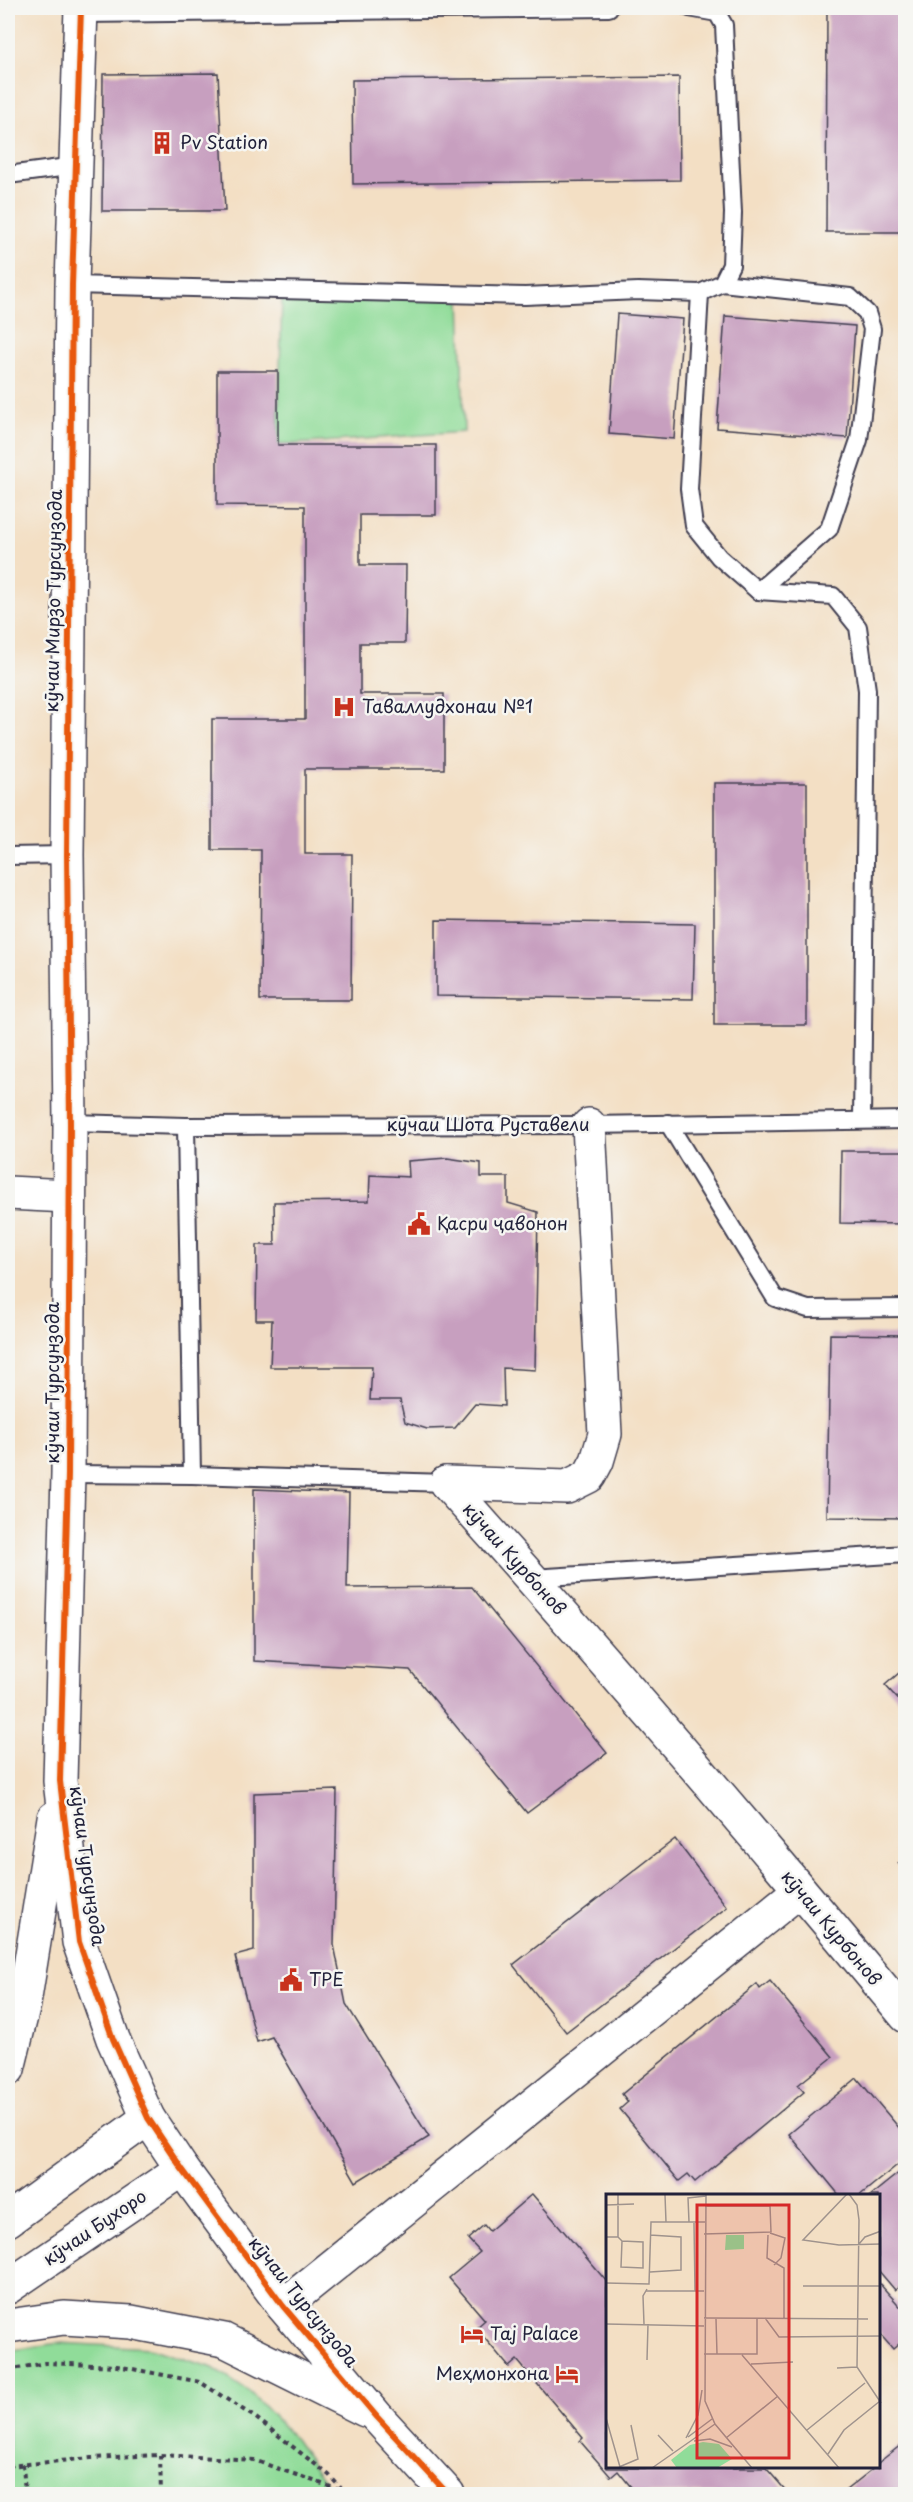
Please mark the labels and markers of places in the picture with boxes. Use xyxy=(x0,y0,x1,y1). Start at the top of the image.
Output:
place label: Pv Station xyxy=(180,128,268,155)
building icon: Pv Station xyxy=(149,130,175,156)
place label: Таваллудхонаи №1 xyxy=(362,692,533,719)
hospital icon: Таваллудхонаи №1 xyxy=(331,694,357,720)
place label: Қасри ҷавонон xyxy=(437,1209,568,1236)
public building icon: Қасри ҷавонон xyxy=(406,1211,432,1237)
place label: TPE xyxy=(309,1965,344,1992)
public building icon: TPE xyxy=(278,1967,304,1993)
place label: Taj Palace xyxy=(490,2319,579,2346)
hotel icon: Taj Palace xyxy=(459,2321,485,2347)
place label: Меҳмонхона xyxy=(436,2359,550,2386)
hotel icon: Меҳмонхона xyxy=(554,2361,580,2387)

